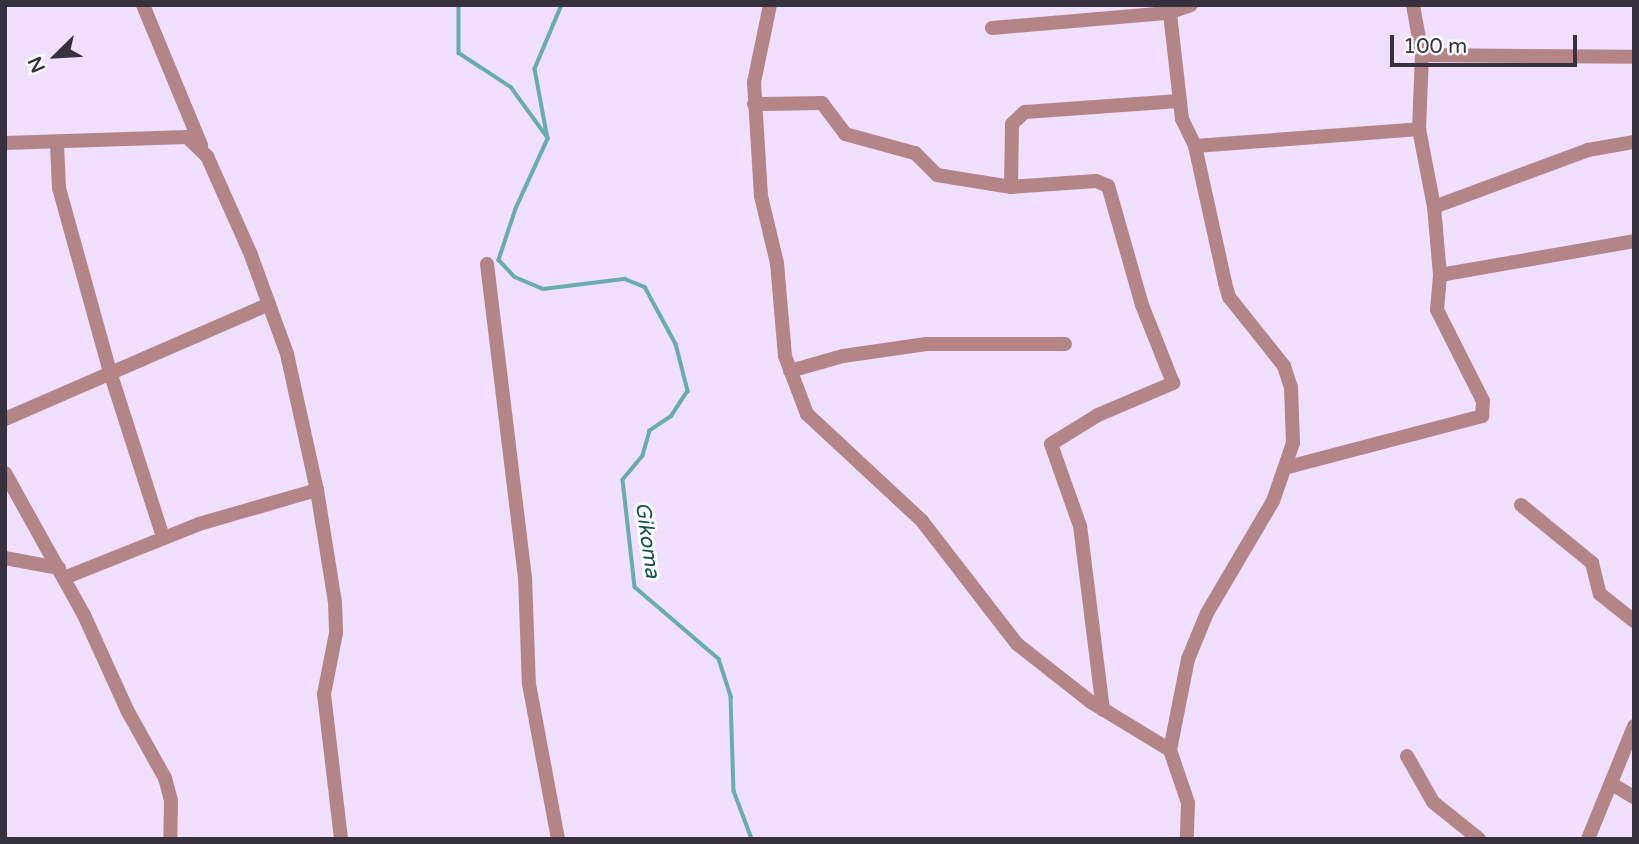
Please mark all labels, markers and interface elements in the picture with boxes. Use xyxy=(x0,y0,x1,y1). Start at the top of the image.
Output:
north arrow xyxy=(21,21,91,91)
scale bar xyxy=(1394,21,1581,65)
text: 100 m xyxy=(1403,34,1467,59)
text: N xyxy=(24,53,50,76)
water label: Gikoma xyxy=(629,501,665,579)

